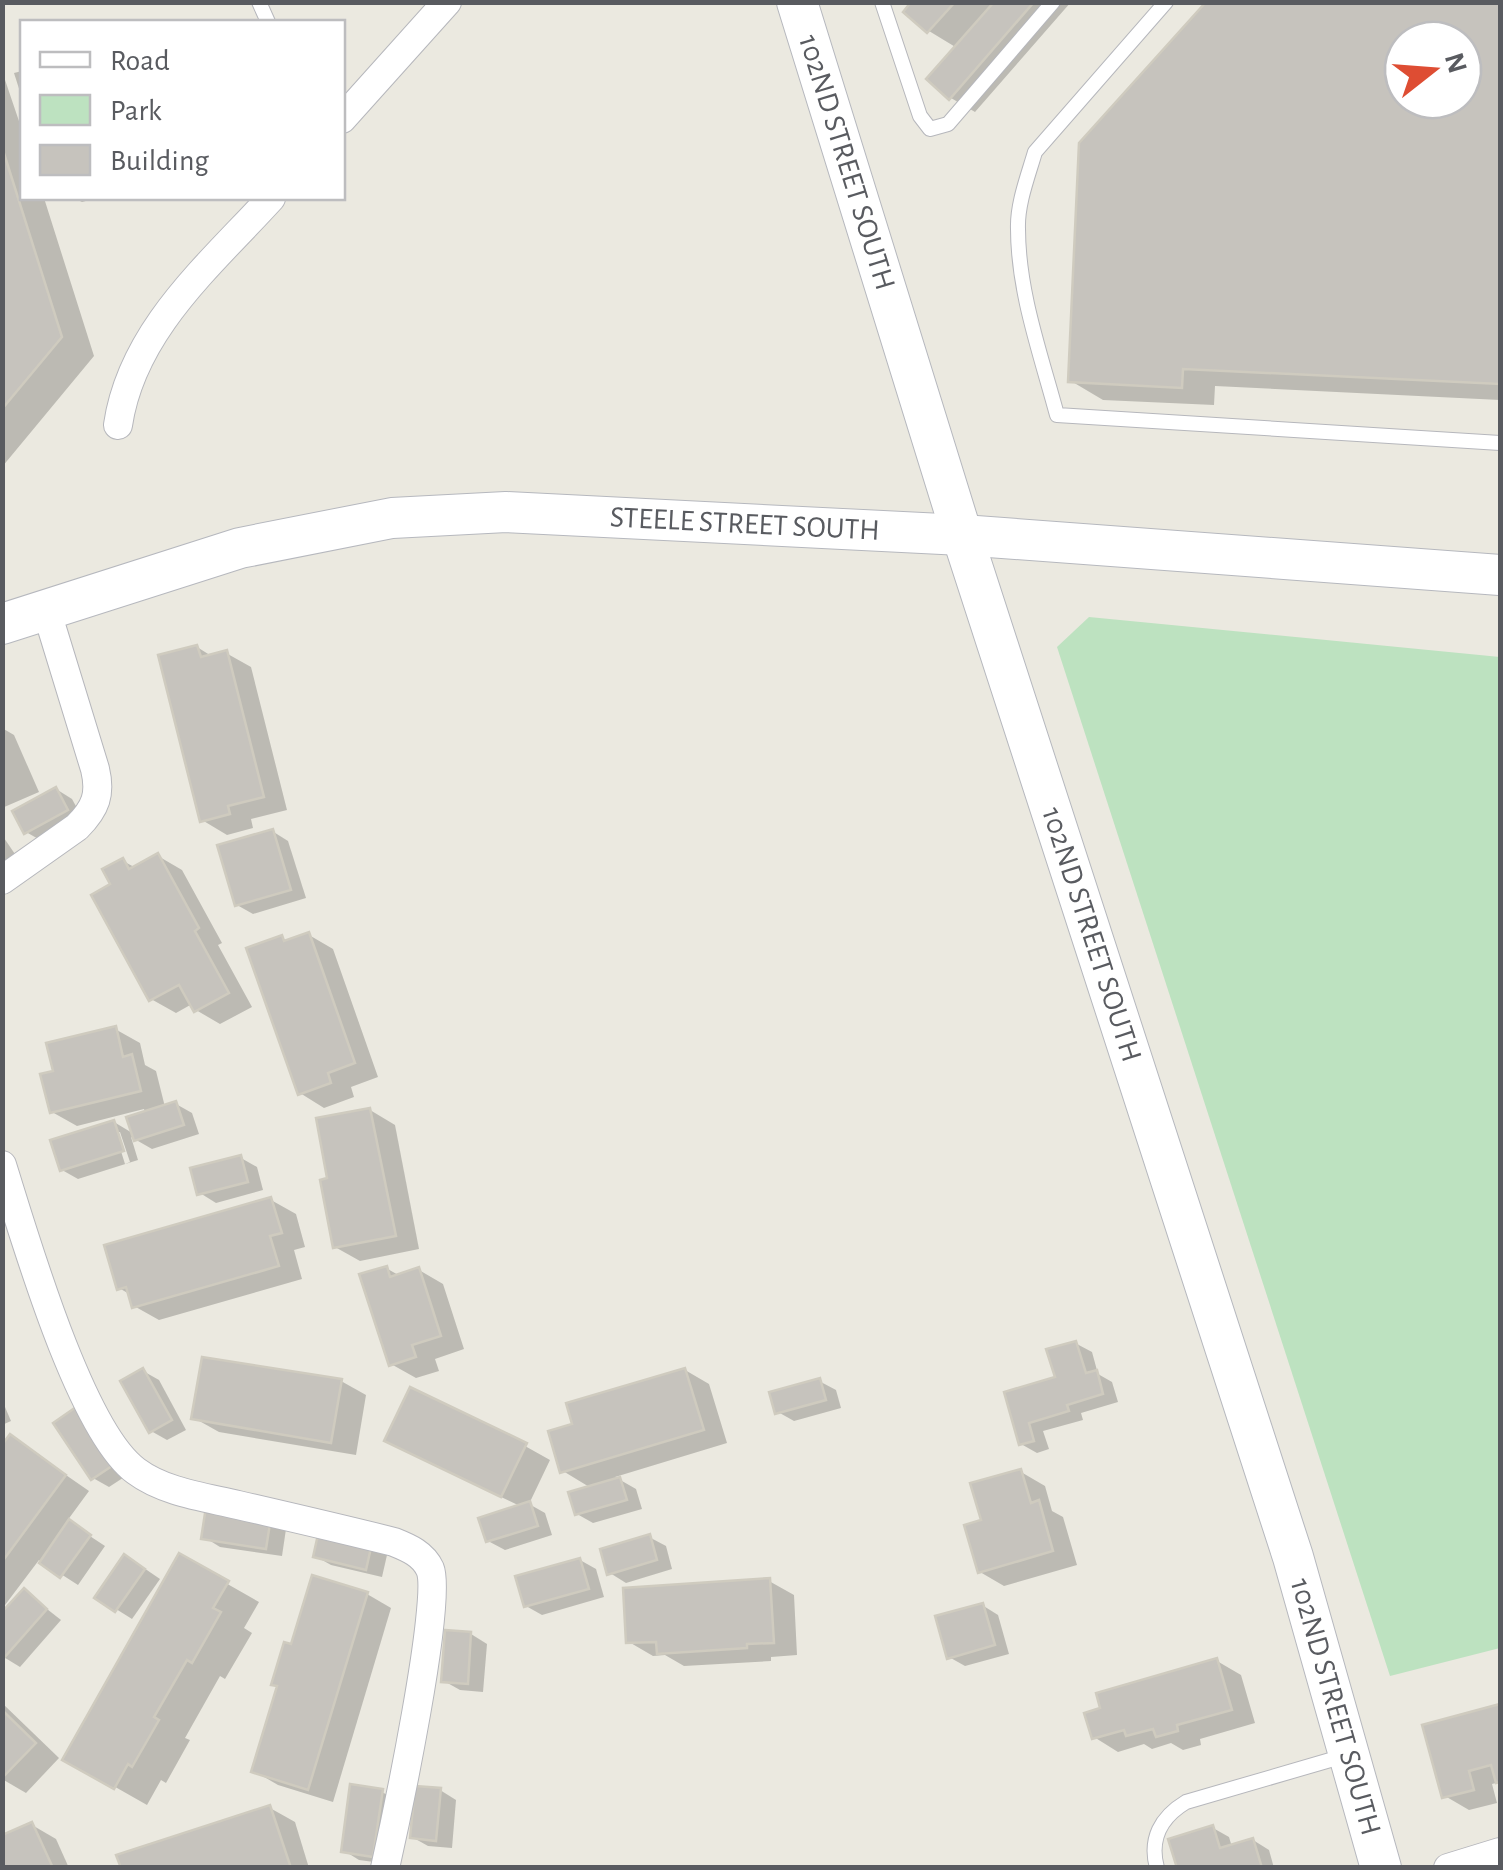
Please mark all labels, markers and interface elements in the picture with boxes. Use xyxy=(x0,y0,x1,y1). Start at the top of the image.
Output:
legend xyxy=(20,20,345,200)
north arrow xyxy=(1383,20,1483,120)
street label: 102ND STREET SOUTH xyxy=(793,31,900,294)
text: Road xyxy=(110,46,170,76)
text: N xyxy=(1439,50,1471,77)
text: Park xyxy=(110,96,162,126)
text: Building xyxy=(110,146,209,176)
street label: STEELE STREET SOUTH xyxy=(609,502,880,546)
street label: 102ND STREET SOUTH xyxy=(1036,804,1147,1066)
street label: 102ND STREET SOUTH xyxy=(1285,1575,1386,1839)

